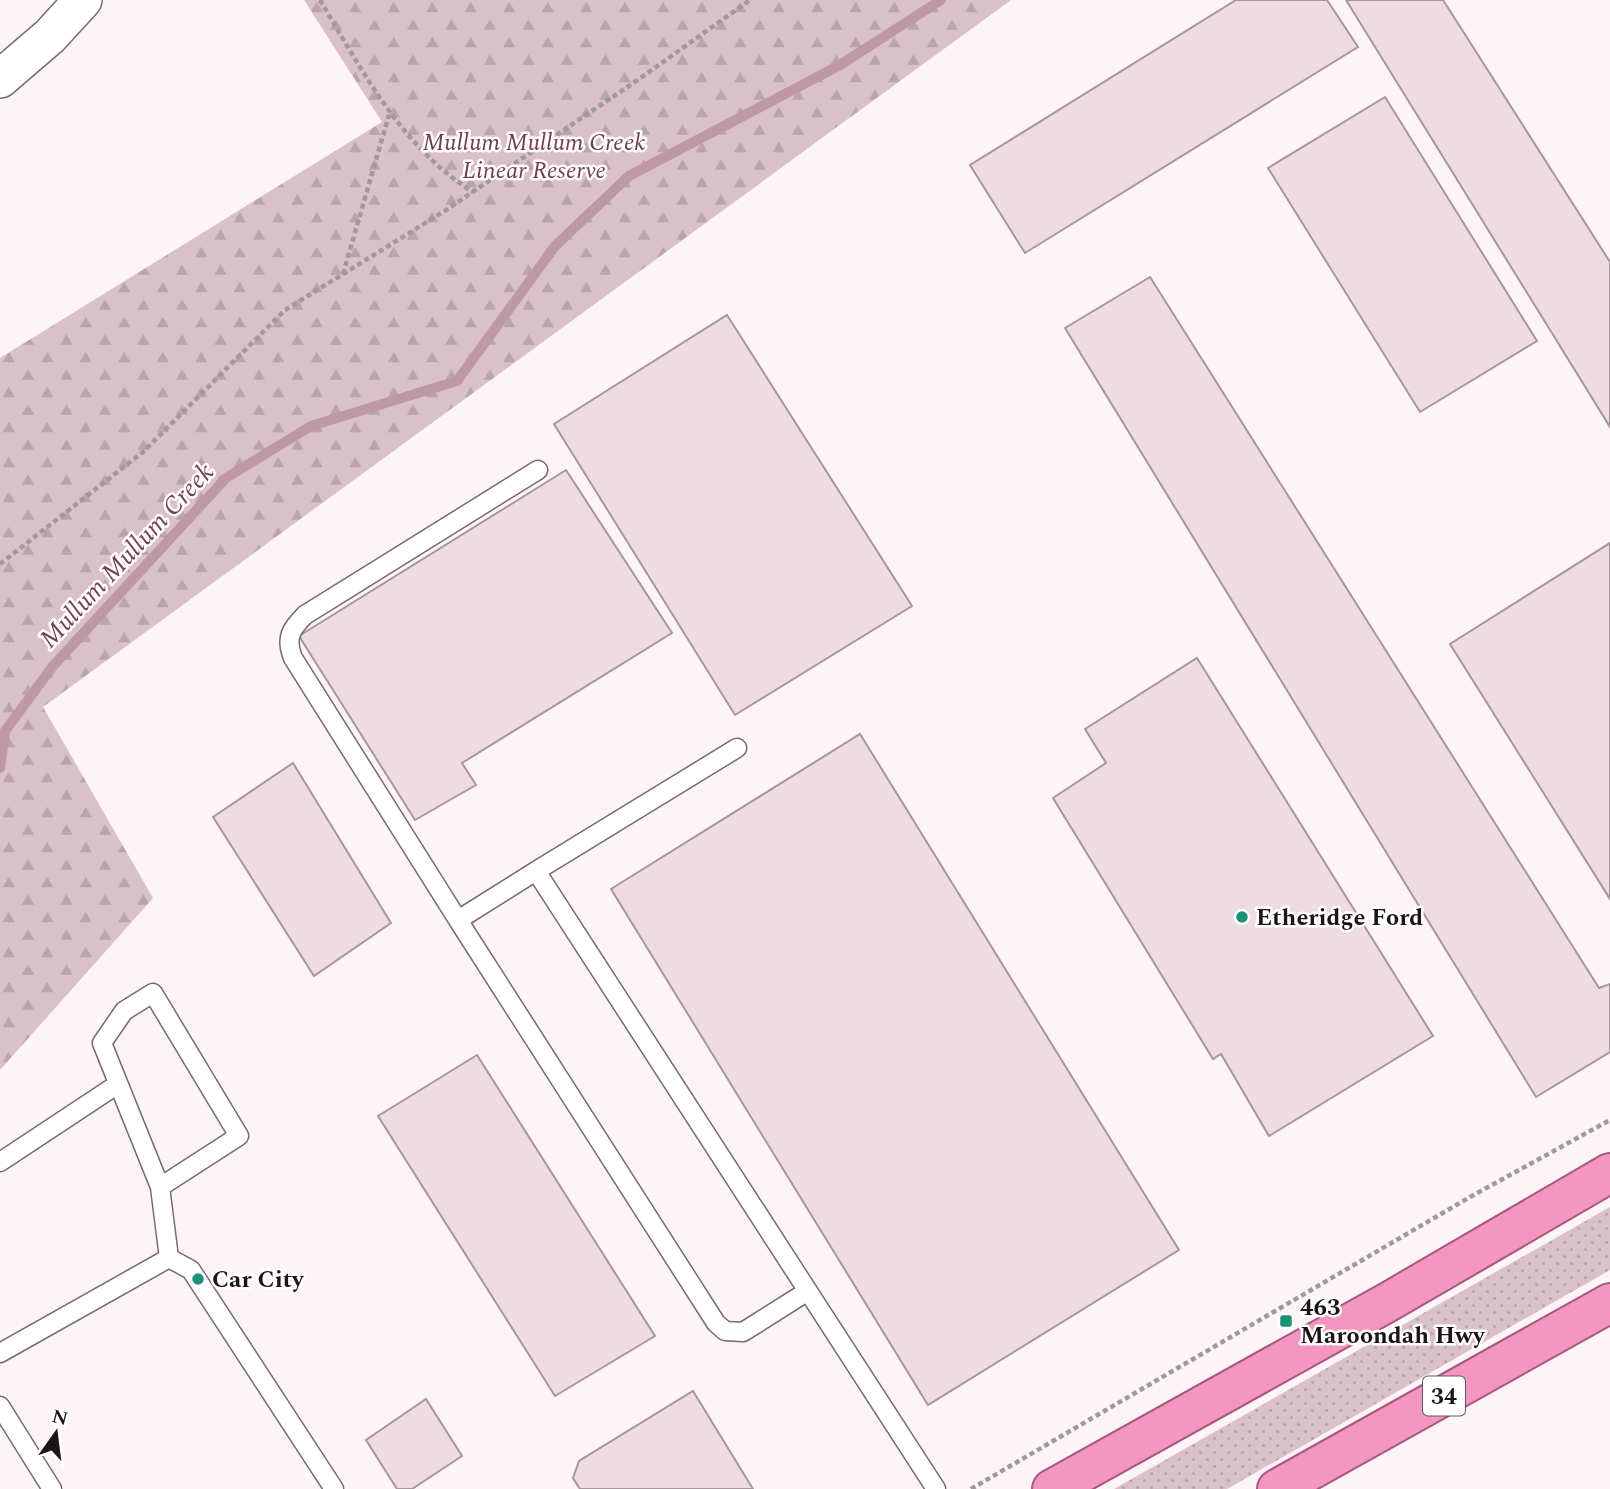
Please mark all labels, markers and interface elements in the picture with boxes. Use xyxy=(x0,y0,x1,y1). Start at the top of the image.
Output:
park label: Mullum Mullum Creek Linear Reserve xyxy=(422,125,646,189)
water label: Mullum Mullum Creek xyxy=(30,454,224,658)
place label: Etheridge Ford xyxy=(1256,900,1423,936)
marker: Etheridge Ford xyxy=(1234,909,1250,925)
place label: Car City xyxy=(212,1262,305,1298)
marker: Car City xyxy=(190,1271,206,1287)
place label: 463 Maroondah Hwy xyxy=(1300,1290,1486,1354)
marker: 463 Maroondah Hwy xyxy=(1278,1313,1294,1329)
road number: 34 xyxy=(1423,1376,1465,1415)
north arrow xyxy=(21,1398,91,1468)
text: N xyxy=(49,1402,71,1434)

